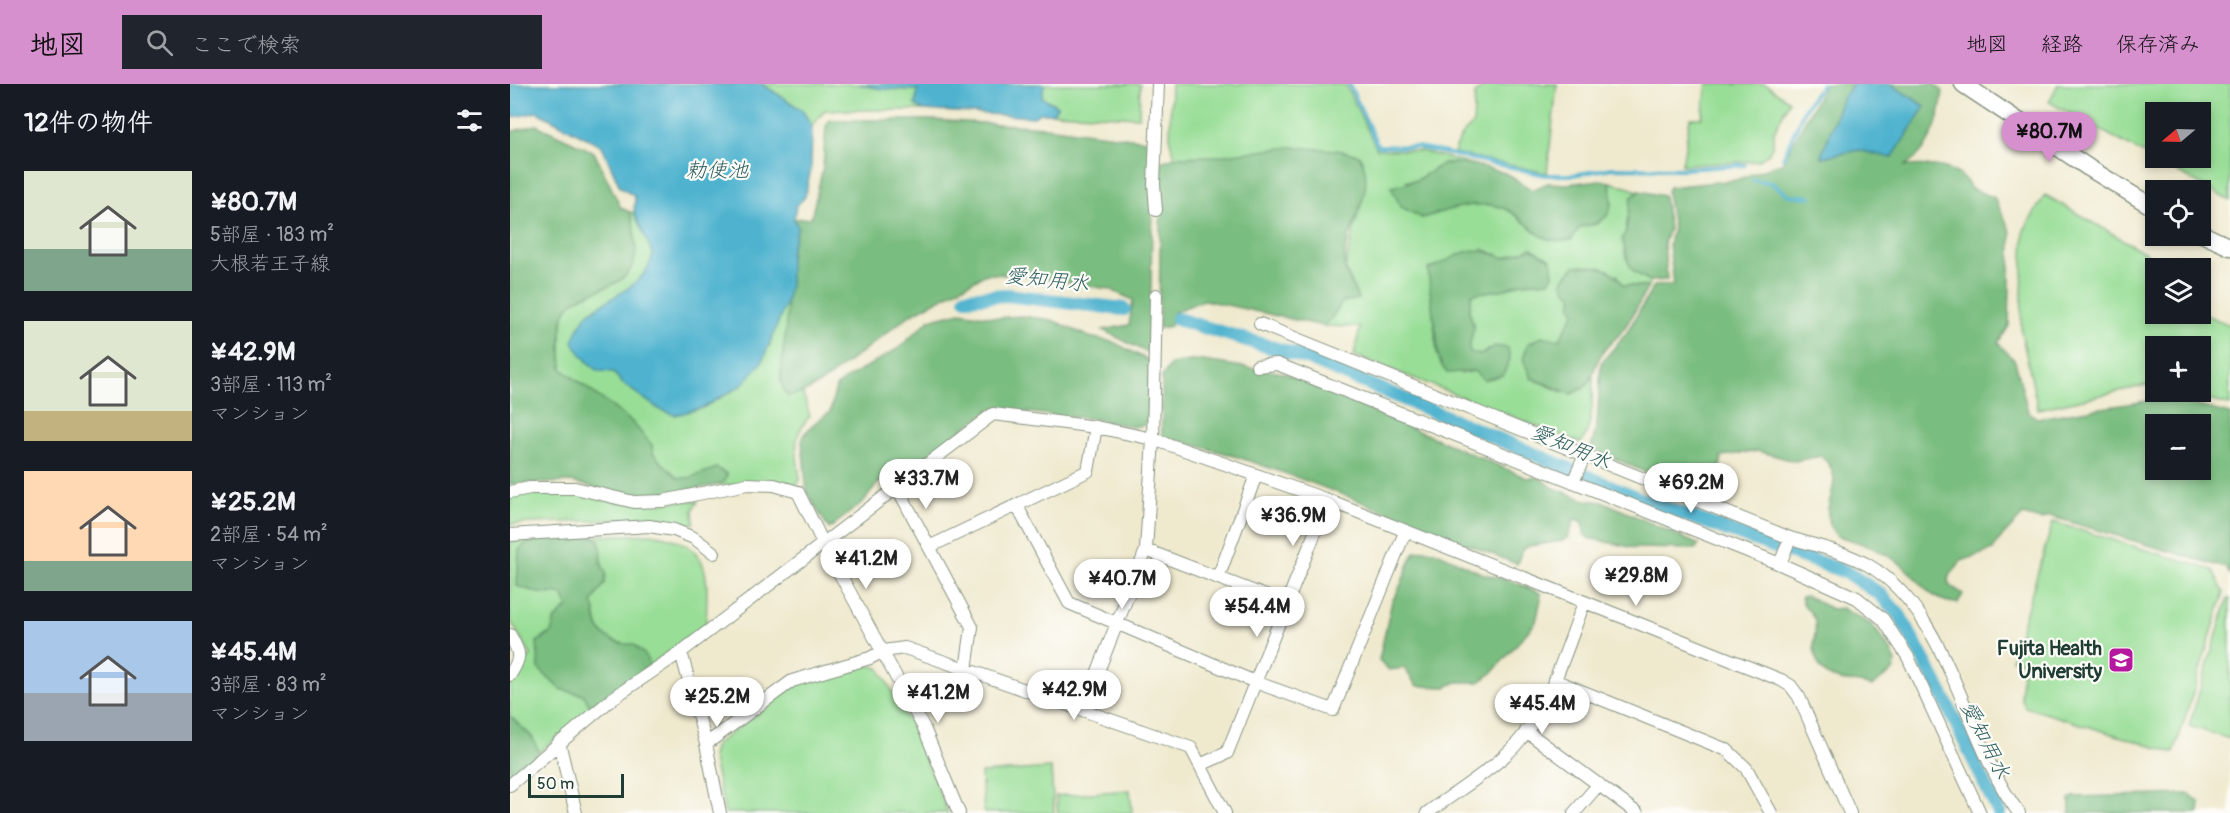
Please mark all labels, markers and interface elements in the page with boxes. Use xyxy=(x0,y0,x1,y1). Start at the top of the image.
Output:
search box xyxy=(122,15,542,69)
icon: search xyxy=(143,26,176,59)
text: 地図 xyxy=(30,28,86,63)
text: ここで検索 xyxy=(191,31,301,59)
text: 地図 xyxy=(1966,31,2008,58)
text: 経路 xyxy=(2041,31,2083,58)
text: 保存済み xyxy=(2116,31,2200,58)
north arrow xyxy=(2145,102,2211,168)
map controls xyxy=(2145,102,2211,480)
icon: filters xyxy=(453,104,486,137)
text: 12件の物件 xyxy=(24,107,153,139)
pin: ¥80.7M xyxy=(2000,112,2098,163)
text: ¥80.7M xyxy=(2016,119,2082,144)
water label: 勅使池 xyxy=(686,157,749,184)
button: locate xyxy=(2145,180,2211,246)
text: ¥80.7M xyxy=(210,186,297,218)
icon: home xyxy=(72,195,144,267)
text: 5部屋 · 183 m² xyxy=(210,222,334,247)
text: 大根若王子線 xyxy=(210,251,330,276)
button: layers xyxy=(2145,258,2211,324)
water label: 愛知用水 xyxy=(1004,262,1090,298)
text: ¥42.9M xyxy=(210,336,295,368)
button: + xyxy=(2145,336,2211,402)
icon: home xyxy=(72,345,144,417)
text: 3部屋 · 113 m² xyxy=(210,372,332,397)
text: マンション xyxy=(210,401,309,426)
button: − xyxy=(2145,414,2211,480)
water label: 愛知用水 xyxy=(1527,418,1615,476)
pin: ¥33.7M xyxy=(877,459,975,510)
pin: ¥69.2M xyxy=(1642,463,1740,514)
text: ¥33.7M xyxy=(893,466,959,491)
text: ¥69.2M xyxy=(1658,470,1724,495)
text: ¥25.2M xyxy=(210,486,296,518)
icon: home xyxy=(72,495,144,567)
pin: ¥36.9M xyxy=(1244,496,1342,547)
text: ¥36.9M xyxy=(1260,503,1326,528)
text: 2部屋 · 54 m² xyxy=(210,522,328,547)
pin: ¥41.2M xyxy=(817,539,915,590)
text: ¥41.2M xyxy=(834,546,898,571)
text: マンション xyxy=(210,551,309,576)
pin: ¥29.8M xyxy=(1587,556,1685,607)
pin: ¥40.7M xyxy=(1073,559,1171,610)
text: ¥29.8M xyxy=(1604,563,1668,588)
text: ¥40.7M xyxy=(1088,566,1156,591)
pin: ¥54.4M xyxy=(1208,587,1306,638)
text: ¥54.4M xyxy=(1224,594,1290,619)
text: ¥45.4M xyxy=(210,636,297,668)
place label: Fujita Health University xyxy=(1997,636,2102,684)
icon: home xyxy=(72,645,144,717)
school or university icon: Fujita Health University xyxy=(2106,645,2136,675)
pin: ¥42.9M xyxy=(1025,670,1123,721)
text: 3部屋 · 83 m² xyxy=(210,672,326,697)
pin: ¥41.2M xyxy=(889,673,987,724)
pin: ¥25.2M xyxy=(668,677,766,728)
text: ¥42.9M xyxy=(1041,677,1107,702)
text: ¥41.2M xyxy=(906,680,970,705)
text: ¥25.2M xyxy=(684,684,750,709)
pin: ¥45.4M xyxy=(1493,684,1591,735)
text: ¥45.4M xyxy=(1509,691,1575,716)
water label: 愛知用水 xyxy=(1954,696,2016,784)
text: マンション xyxy=(210,701,309,726)
scale bar xyxy=(528,771,624,798)
text: 50 m xyxy=(537,774,574,794)

